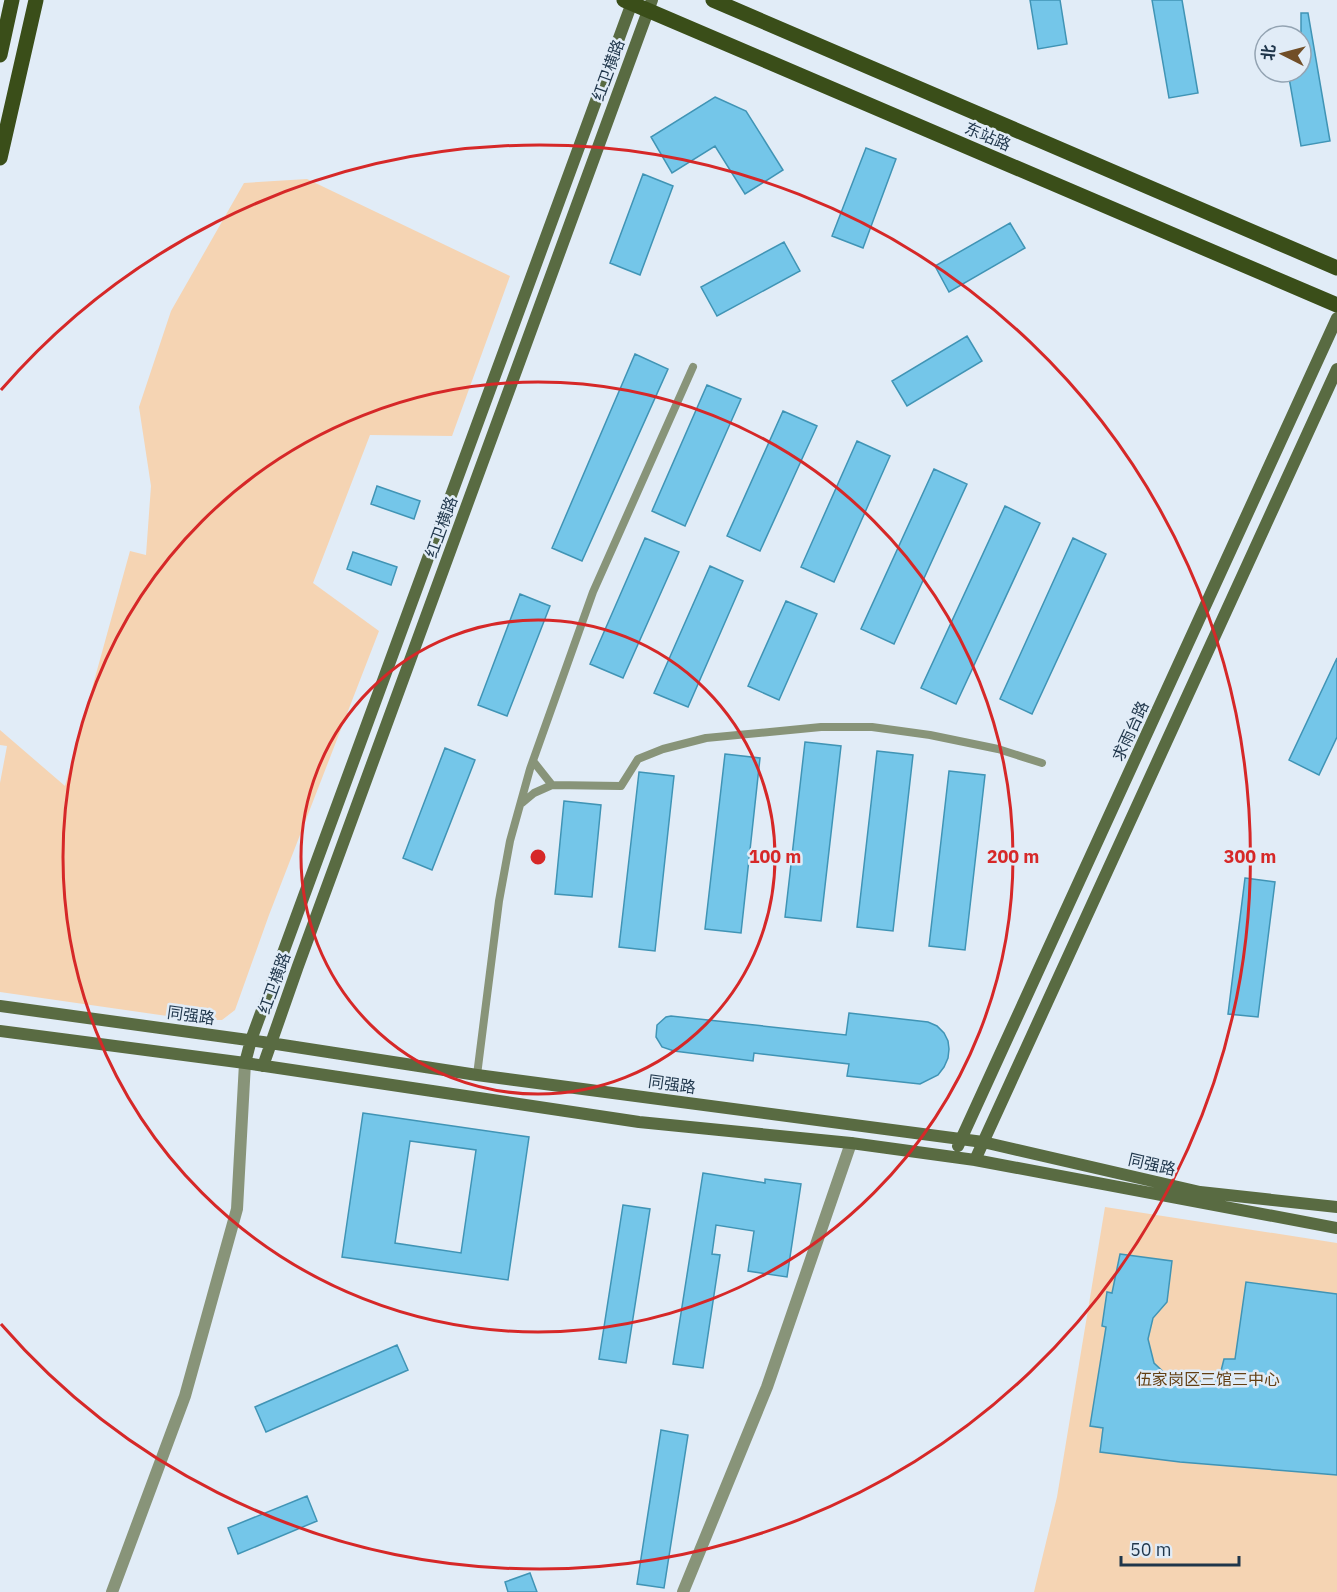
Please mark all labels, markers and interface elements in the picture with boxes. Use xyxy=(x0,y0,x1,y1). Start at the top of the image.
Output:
north arrow xyxy=(1253,24,1313,84)
street label: 红卫横路 xyxy=(588,37,628,103)
text: 北 xyxy=(1257,43,1279,61)
street label: 东站路 xyxy=(962,117,1014,155)
street label: 红卫横路 xyxy=(421,494,461,560)
street label: 求雨台路 xyxy=(1107,698,1153,764)
text: 100 m xyxy=(749,845,801,868)
text: 200 m xyxy=(987,845,1039,868)
text: 300 m xyxy=(1224,845,1276,868)
centre of rings xyxy=(528,847,548,867)
street label: 红卫横路 xyxy=(254,950,294,1016)
street label: 同强路 xyxy=(166,1002,216,1028)
street label: 同强路 xyxy=(647,1071,697,1097)
street label: 同强路 xyxy=(1126,1149,1178,1179)
park label: 伍家岗区三馆三中心 xyxy=(1136,1369,1280,1389)
scale bar xyxy=(1121,1529,1240,1567)
text: 50 m xyxy=(1130,1538,1172,1561)

